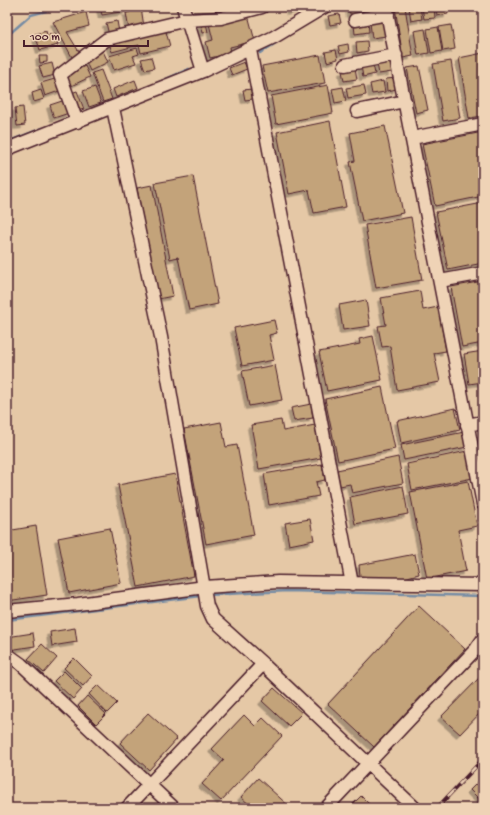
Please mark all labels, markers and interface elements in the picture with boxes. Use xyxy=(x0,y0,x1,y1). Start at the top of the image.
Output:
scale bar xyxy=(24,22,148,48)
text: 100 m xyxy=(29,31,60,45)

